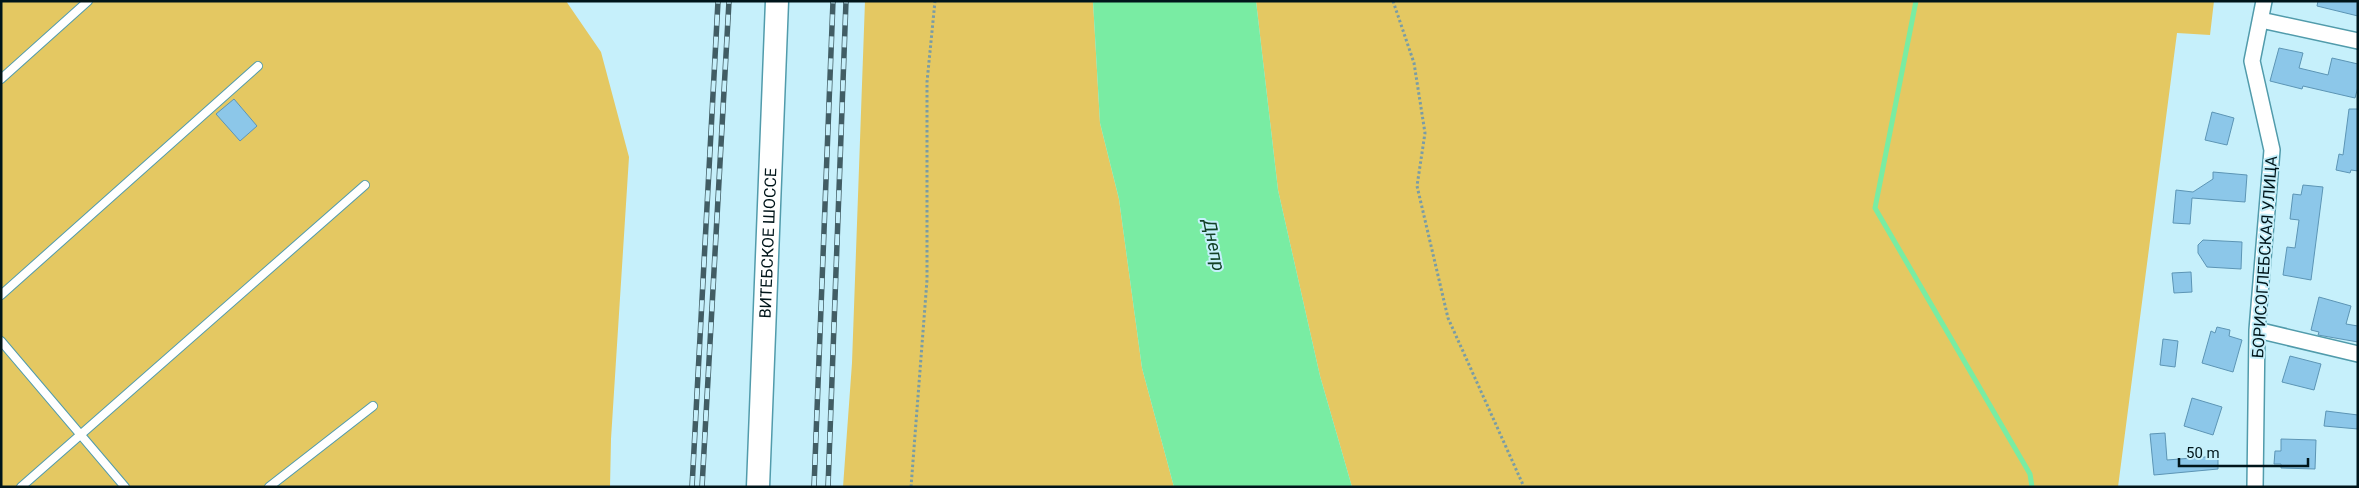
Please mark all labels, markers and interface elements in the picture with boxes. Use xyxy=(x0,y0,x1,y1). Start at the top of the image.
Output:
street label: БОРИСОГЛЕБСКАЯ УЛИЦА xyxy=(2248,155,2281,359)
street label: ВИТЕБСКОЕ ШОССЕ xyxy=(756,168,780,319)
water label: Днепр xyxy=(1199,215,1230,273)
scale bar xyxy=(2179,436,2308,468)
text: 50 m xyxy=(2186,444,2220,462)

